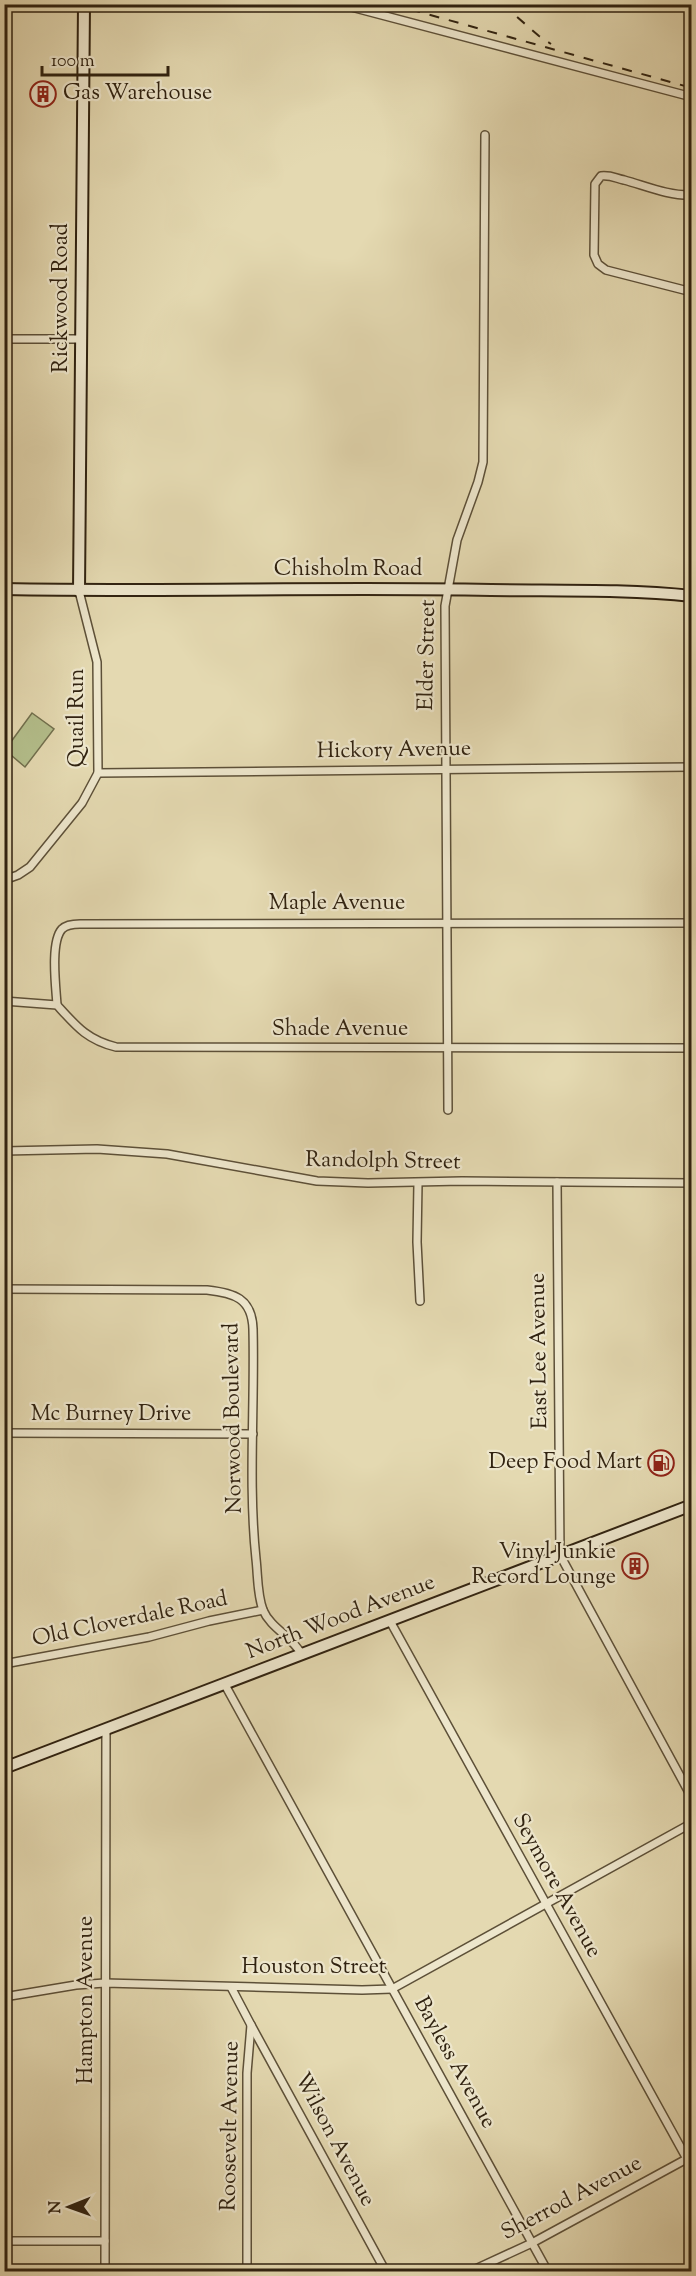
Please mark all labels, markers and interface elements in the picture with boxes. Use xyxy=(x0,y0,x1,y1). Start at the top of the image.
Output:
scale bar xyxy=(42,39,168,77)
text: 100 m xyxy=(51,49,95,75)
place label: Gas Warehouse xyxy=(63,78,212,110)
building icon: Gas Warehouse xyxy=(28,79,58,109)
street label: Rickwood Road xyxy=(46,223,78,373)
street label: Chisholm Road xyxy=(274,554,422,586)
street label: Elder Street xyxy=(411,599,445,711)
street label: Quail Run xyxy=(62,668,94,768)
street label: Hickory Avenue xyxy=(317,734,471,768)
street label: Maple Avenue xyxy=(269,888,405,920)
street label: Shade Avenue xyxy=(272,1014,408,1046)
street label: Randolph Street xyxy=(305,1145,461,1179)
street label: East Lee Avenue xyxy=(523,1273,557,1429)
street label: Norwood Boulevard xyxy=(216,1322,252,1514)
street label: Mc Burney Drive xyxy=(31,1399,191,1431)
place label: Deep Food Mart xyxy=(489,1447,642,1479)
fuel station icon: Deep Food Mart xyxy=(646,1448,676,1478)
place label: Vinyl Junkie Record Lounge xyxy=(472,1537,616,1594)
building icon: Vinyl Junkie Record Lounge xyxy=(620,1551,650,1581)
street label: North Wood Avenue xyxy=(242,1567,440,1669)
street label: Old Cloverdale Road xyxy=(29,1584,231,1656)
street label: Seymore Avenue xyxy=(503,1808,609,1964)
street label: Hampton Avenue xyxy=(71,1916,103,2084)
street label: Houston Street xyxy=(242,1952,387,1984)
street label: Bayless Avenue xyxy=(405,1991,503,2135)
street label: Roosevelt Avenue xyxy=(214,2041,248,2211)
street label: Wilson Avenue xyxy=(285,2067,383,2213)
street label: Sherrod Avenue xyxy=(496,2148,648,2250)
north arrow xyxy=(39,2177,99,2237)
text: N xyxy=(45,2200,68,2214)

